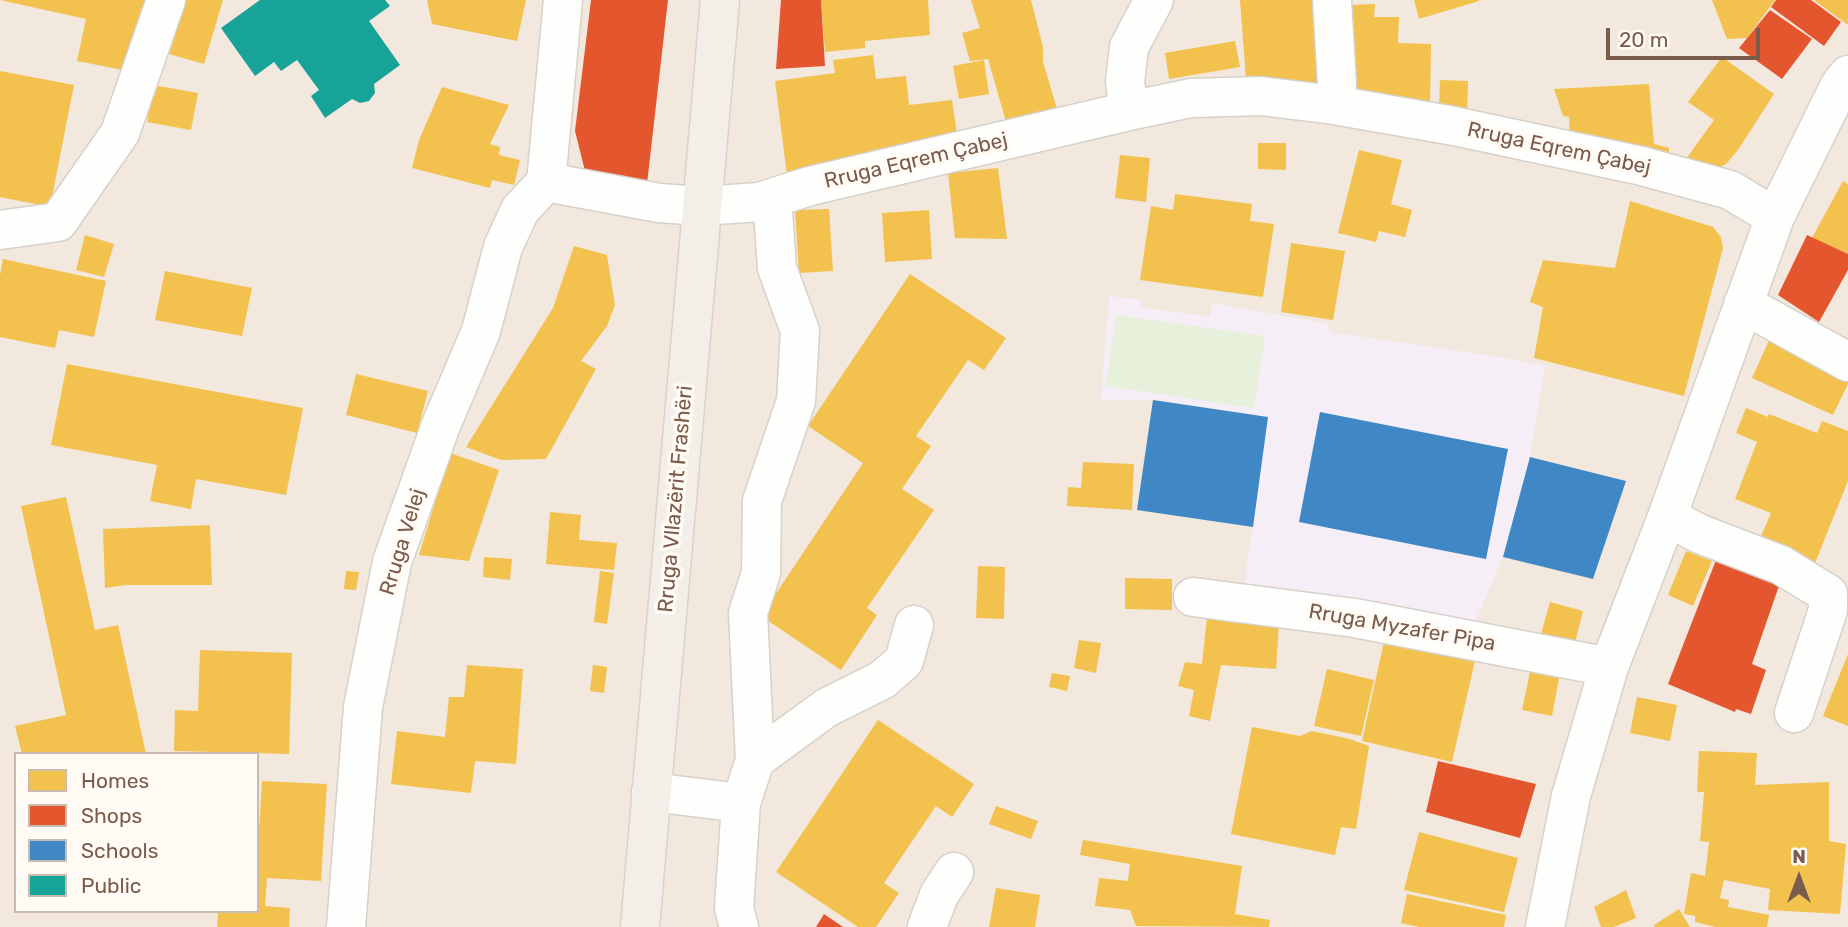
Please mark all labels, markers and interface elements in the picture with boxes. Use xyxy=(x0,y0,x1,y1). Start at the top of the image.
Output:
scale bar xyxy=(1610,14,1764,58)
text: 20 m xyxy=(1619,27,1668,52)
street label: Rruga Eqrem Çabej xyxy=(1465,117,1653,181)
street label: Rruga Eqrem Çabej xyxy=(822,128,1010,194)
street label: Rruga Vllazërit Frashëri xyxy=(654,385,698,613)
street label: Rruga Velej xyxy=(375,486,431,598)
street label: Rruga Myzafer Pipa xyxy=(1307,599,1497,657)
legend xyxy=(14,752,259,913)
text: Homes xyxy=(81,768,149,793)
text: Shops xyxy=(81,803,142,828)
text: Schools xyxy=(81,838,158,863)
north arrow xyxy=(1764,843,1834,913)
text: N xyxy=(1792,845,1806,868)
text: Public xyxy=(81,873,141,898)

